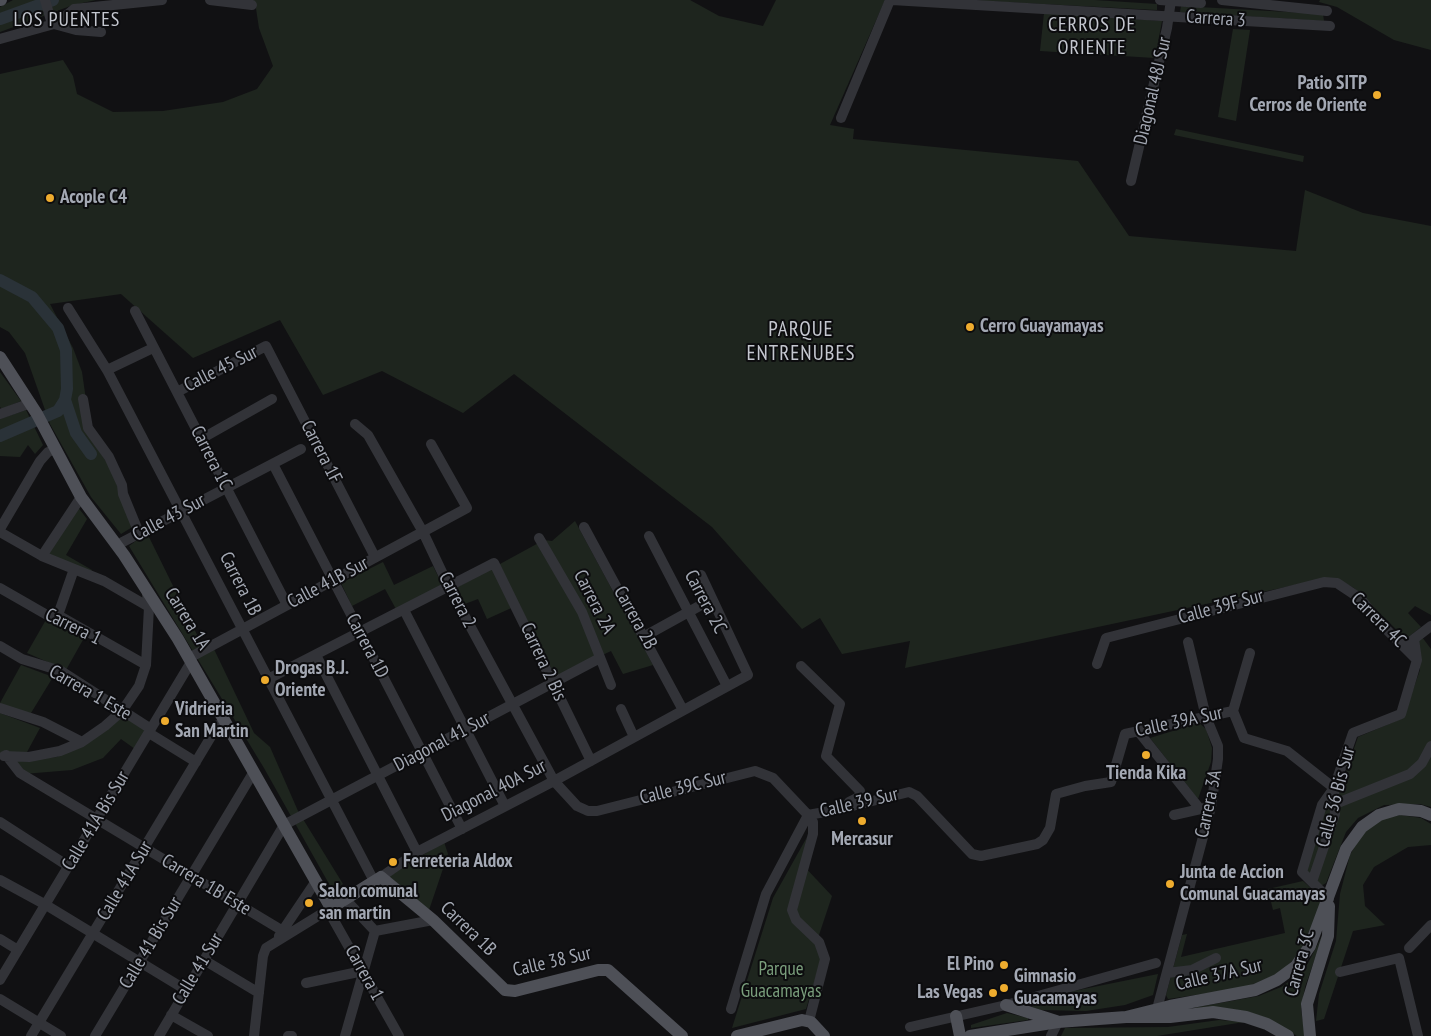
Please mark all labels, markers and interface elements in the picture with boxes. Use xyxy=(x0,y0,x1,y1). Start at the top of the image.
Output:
street label: Carrera 3 xyxy=(1185,6,1247,32)
district label: LOS PUENTES xyxy=(12,8,122,32)
district label: CERROS DE ORIENTE xyxy=(1047,13,1137,60)
street label: Diagonal 48J Sur xyxy=(1130,35,1176,147)
place label: Patio SITP Cerros de Oriente xyxy=(1249,73,1367,117)
marker: Patio SITP Cerros de Oriente xyxy=(1371,89,1383,101)
place label: Acople C4 xyxy=(60,187,127,209)
marker: Acople C4 xyxy=(44,192,56,204)
place label: Cerro Guayamayas xyxy=(980,316,1104,338)
district label: PARQUE ENTRENUBES xyxy=(745,317,857,367)
marker: Cerro Guayamayas xyxy=(964,321,976,333)
street label: Calle 45 Sur xyxy=(180,341,262,397)
street label: Carrera 1F xyxy=(296,417,346,487)
street label: Carrera 1C xyxy=(185,422,237,494)
street label: Calle 43 Sur xyxy=(129,489,209,547)
street label: Carrera 1B xyxy=(214,548,266,620)
street label: Calle 41B Sur xyxy=(284,552,372,614)
street label: Carrera 2A xyxy=(568,566,620,638)
street label: Carrera 2C xyxy=(679,566,731,638)
street label: Carrera 2 xyxy=(433,568,481,632)
street label: Carrera 2B xyxy=(608,582,662,654)
street label: Carrera 1A xyxy=(159,584,215,654)
street label: Calle 39F Sur xyxy=(1176,585,1266,629)
street label: Carrera 4C xyxy=(1346,588,1410,652)
street label: Carrera 1 xyxy=(41,604,105,650)
street label: Carrera 1D xyxy=(341,610,393,682)
street label: Carrera 2 Bis xyxy=(515,619,571,705)
place label: Drogas B.J. Oriente xyxy=(275,658,349,702)
street label: Carrera 1 Este xyxy=(45,660,135,726)
marker: Drogas B.J. Oriente xyxy=(259,674,271,686)
place label: Vidrieria San Martin xyxy=(175,699,248,743)
street label: Calle 39A Sur xyxy=(1133,702,1225,742)
street label: Diagonal 41 Sur xyxy=(390,707,494,777)
marker: Vidrieria San Martin xyxy=(159,715,171,727)
street label: Calle 36 Bis Sur xyxy=(1312,744,1360,850)
marker: Tienda Kika xyxy=(1140,749,1152,761)
street label: Diagonal 40A Sur xyxy=(438,755,550,827)
place label: Tienda Kika xyxy=(1106,763,1186,785)
street label: Calle 39C Sur xyxy=(637,766,729,810)
street label: Calle 41A Bis Sur xyxy=(57,767,135,875)
street label: Carrera 3A xyxy=(1191,768,1227,840)
street label: Calle 39 Sur xyxy=(818,783,900,823)
marker: Mercasur xyxy=(856,815,868,827)
place label: Mercasur xyxy=(831,829,893,851)
street label: Calle 41A Sur xyxy=(92,837,158,925)
street label: Carrera 1B Este xyxy=(157,849,255,921)
place label: Ferreteria Aldox xyxy=(403,851,513,873)
marker: Ferreteria Aldox xyxy=(387,856,399,868)
place label: Junta de Accion Comunal Guacamayas xyxy=(1180,862,1325,906)
marker: Junta de Accion Comunal Guacamayas xyxy=(1164,878,1176,890)
place label: Salon comunal san martin xyxy=(319,881,418,925)
street label: Calle 41 Bis Sur xyxy=(115,893,187,993)
marker: Salon comunal san martin xyxy=(303,897,315,909)
street label: Carrera 1B xyxy=(435,897,501,961)
street label: Carrera 3C xyxy=(1280,927,1320,999)
street label: Calle 41 Sur xyxy=(168,929,228,1009)
street label: Carrera 1 xyxy=(340,941,388,1005)
street label: Calle 38 Sur xyxy=(511,942,593,982)
place label: El Pino xyxy=(947,954,994,976)
street label: Calle 37A Sur xyxy=(1173,954,1265,996)
park label: Parque Guacamayas xyxy=(741,959,821,1003)
marker: El Pino xyxy=(998,959,1010,971)
place label: Gimnasio Guacamayas xyxy=(1014,966,1097,1010)
place label: Las Vegas xyxy=(917,982,983,1004)
marker: Gimnasio Guacamayas xyxy=(998,982,1010,994)
marker: Las Vegas xyxy=(987,987,999,999)

